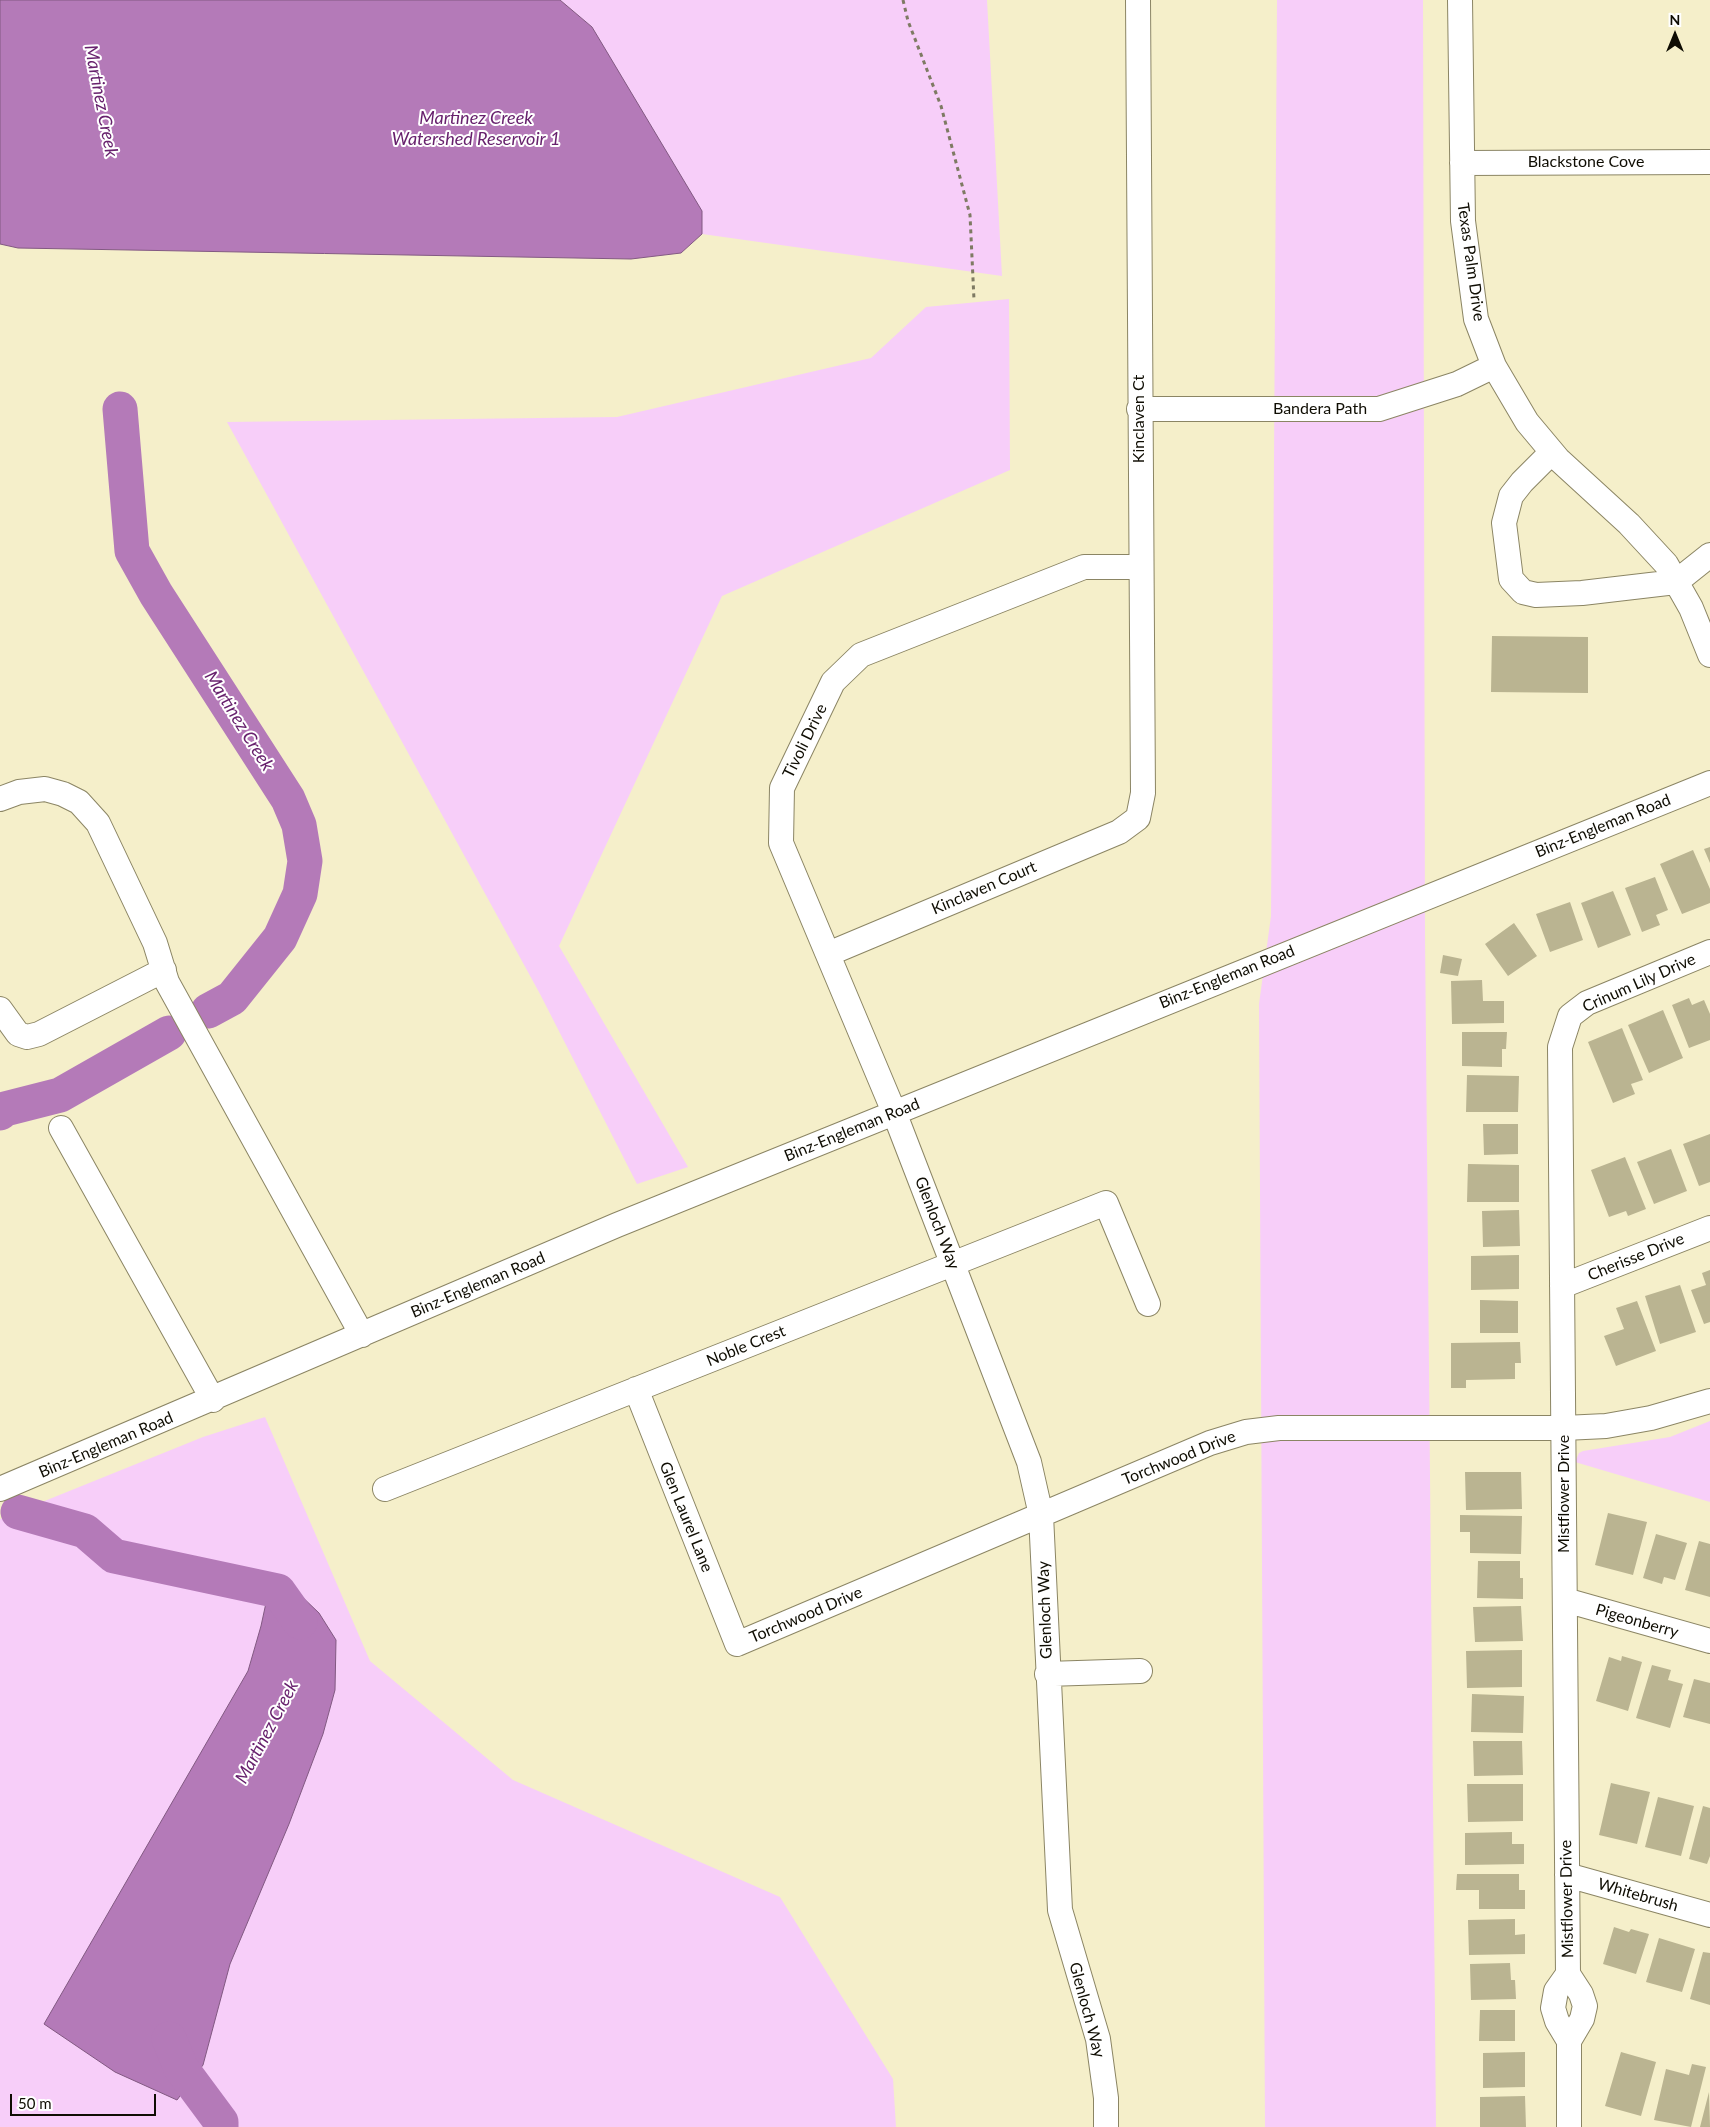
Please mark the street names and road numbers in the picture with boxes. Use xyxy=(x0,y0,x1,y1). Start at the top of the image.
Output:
street label: Blackstone Cove xyxy=(1528,152,1644,172)
street label: Texas Palm Drive xyxy=(1453,202,1489,322)
street label: Kinclaven Ct xyxy=(1129,375,1149,463)
street label: Bandera Path xyxy=(1273,399,1367,419)
street label: Tivoli Drive xyxy=(779,701,831,781)
street label: Binz-Engleman Road xyxy=(1533,790,1673,862)
street label: Kinclaven Court xyxy=(929,857,1039,919)
street label: Binz-Engleman Road xyxy=(1157,941,1297,1013)
street label: Crinum Lily Drive xyxy=(1579,949,1699,1017)
street label: Binz-Engleman Road xyxy=(782,1094,922,1166)
street label: Glenloch Way xyxy=(910,1174,964,1272)
street label: Cherisse Drive xyxy=(1585,1229,1687,1285)
street label: Binz-Engleman Road xyxy=(408,1248,548,1322)
street label: Noble Crest xyxy=(704,1321,788,1371)
street label: Binz-Engleman Road xyxy=(36,1408,176,1482)
street label: Torchwood Drive xyxy=(1120,1427,1238,1489)
street label: Mistflower Drive xyxy=(1554,1435,1574,1553)
street label: Glen Laurel Lane xyxy=(655,1459,717,1575)
street label: Glenloch Way xyxy=(1034,1561,1056,1659)
street label: Torchwood Drive xyxy=(747,1583,865,1647)
street label: Pigeonberry xyxy=(1593,1600,1681,1642)
street label: Mistflower Drive xyxy=(1556,1840,1578,1958)
street label: Whitebrush xyxy=(1595,1874,1681,1916)
street label: Glenloch Way xyxy=(1065,1960,1109,2060)

